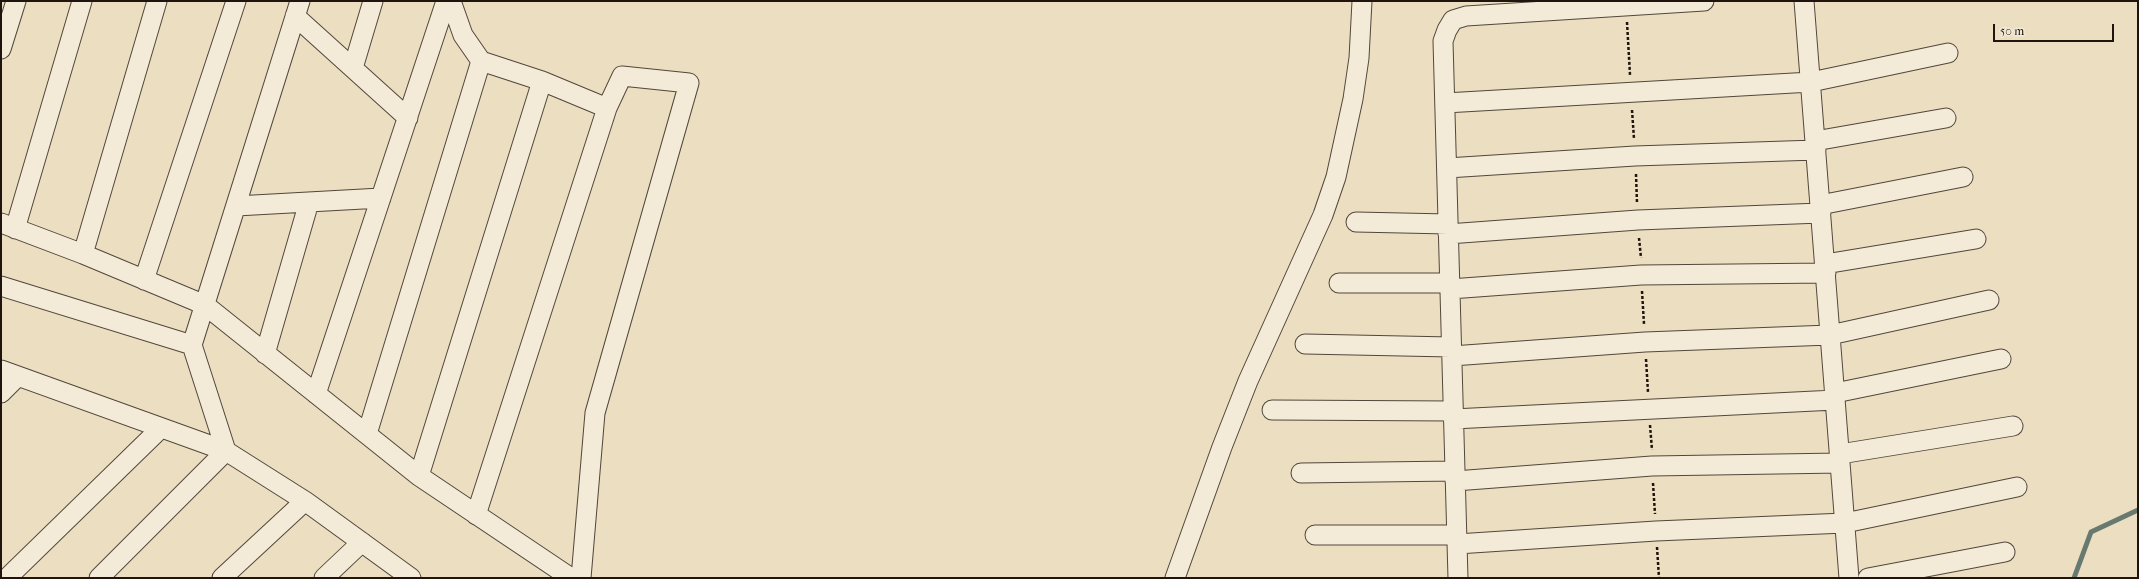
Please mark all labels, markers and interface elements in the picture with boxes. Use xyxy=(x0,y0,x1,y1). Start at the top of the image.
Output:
scale bar xyxy=(1995,16,2116,42)
text: 50 m xyxy=(2000,24,2024,38)

